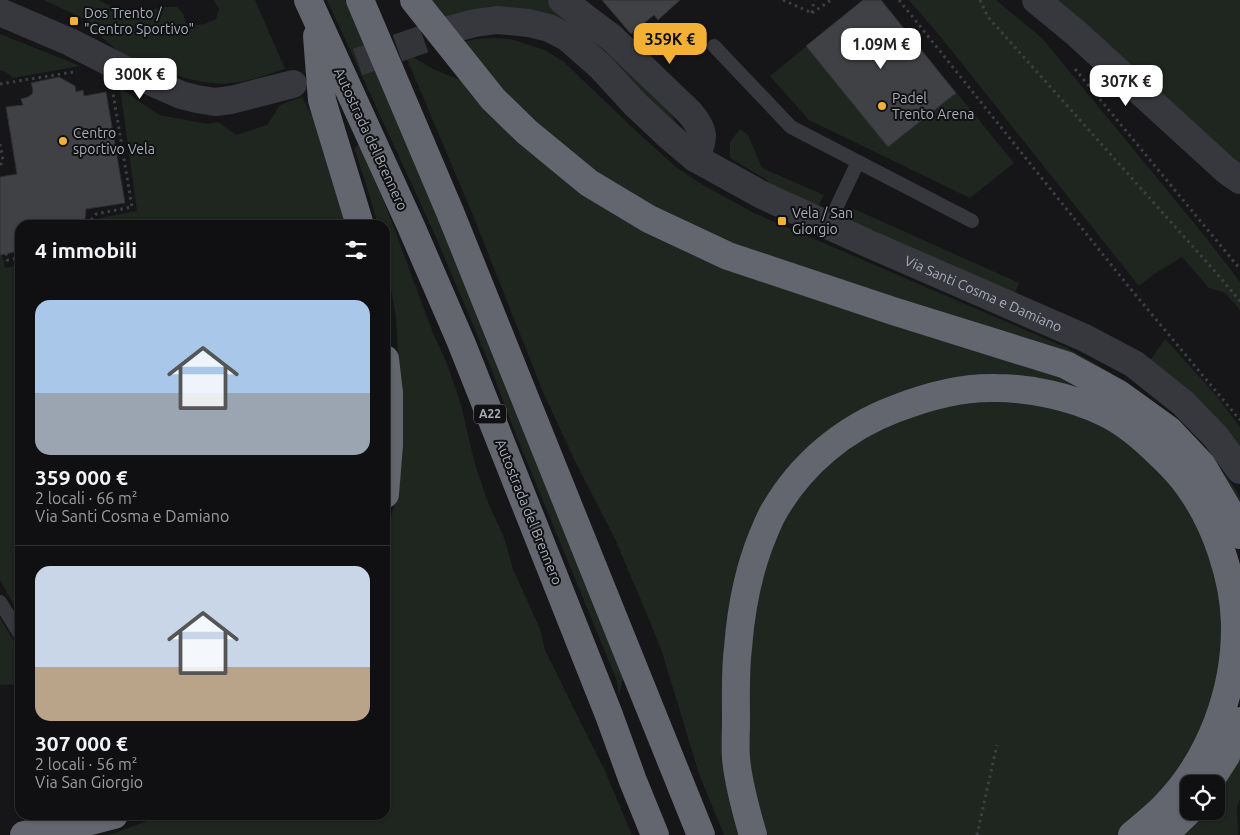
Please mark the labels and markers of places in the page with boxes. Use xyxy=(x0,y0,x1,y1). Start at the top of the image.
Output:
place label: Dos Trento / "Centro Sportivo" xyxy=(84,5,194,37)
marker: Dos Trento / "Centro Sportivo" xyxy=(68,15,80,27)
pin: 359K € xyxy=(629,22,711,65)
pin: 1.09M € xyxy=(835,28,927,70)
pin: 300K € xyxy=(99,58,181,100)
pin: 307K € xyxy=(1085,64,1167,107)
place label: Padel Trento Arena xyxy=(892,90,975,122)
marker: Padel Trento Arena xyxy=(876,100,888,112)
place label: Centro sportivo Vela xyxy=(73,125,155,157)
marker: Centro sportivo Vela xyxy=(57,135,69,147)
place label: Vela / San Giorgio xyxy=(792,205,853,237)
marker: Vela / San Giorgio xyxy=(776,215,788,227)

